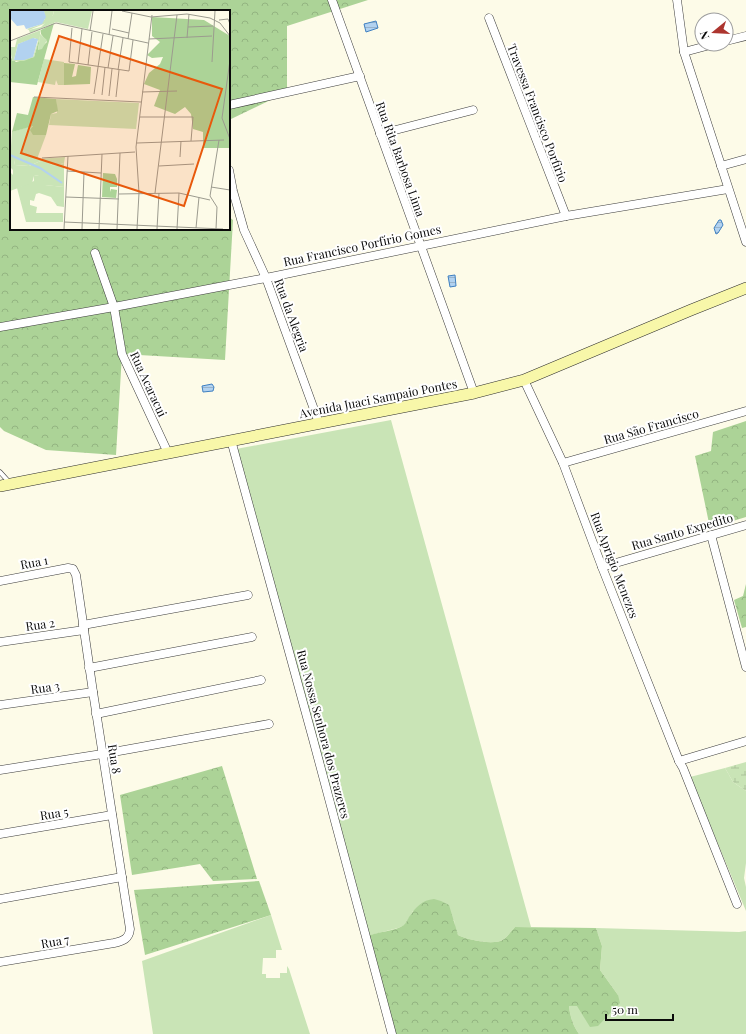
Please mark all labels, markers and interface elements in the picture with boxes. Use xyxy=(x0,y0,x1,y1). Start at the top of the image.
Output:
inset map xyxy=(10,10,230,230)
north arrow xyxy=(694,12,734,52)
text: N xyxy=(696,29,712,41)
street label: Travessa Francisco Porfirio xyxy=(504,41,572,185)
street label: Rua Rita Barbosa Lima xyxy=(373,99,429,219)
street label: Rua Francisco Porfírio Gomes xyxy=(282,220,442,270)
street label: Rua da Alegria xyxy=(271,276,313,354)
street label: Rua Acaracui xyxy=(127,349,171,420)
street label: Avenida Juaci Sampaio Pontes xyxy=(297,375,458,421)
street label: Rua São Francisco xyxy=(602,405,701,447)
street label: Rua Santo Expedito xyxy=(629,509,735,553)
street label: Rua Aprigio Menezes xyxy=(587,510,643,620)
street label: Rua 1 xyxy=(19,551,50,573)
street label: Rua 2 xyxy=(24,614,56,634)
street label: Rua Nossa Senhora dos Prazeres xyxy=(294,648,354,820)
street label: Rua 3 xyxy=(30,677,60,697)
street label: Rua 8 xyxy=(105,743,125,775)
street label: Rua 5 xyxy=(39,803,69,823)
street label: Rua 7 xyxy=(40,931,71,951)
scale bar xyxy=(606,996,673,1022)
text: 50 m xyxy=(612,1001,638,1017)

